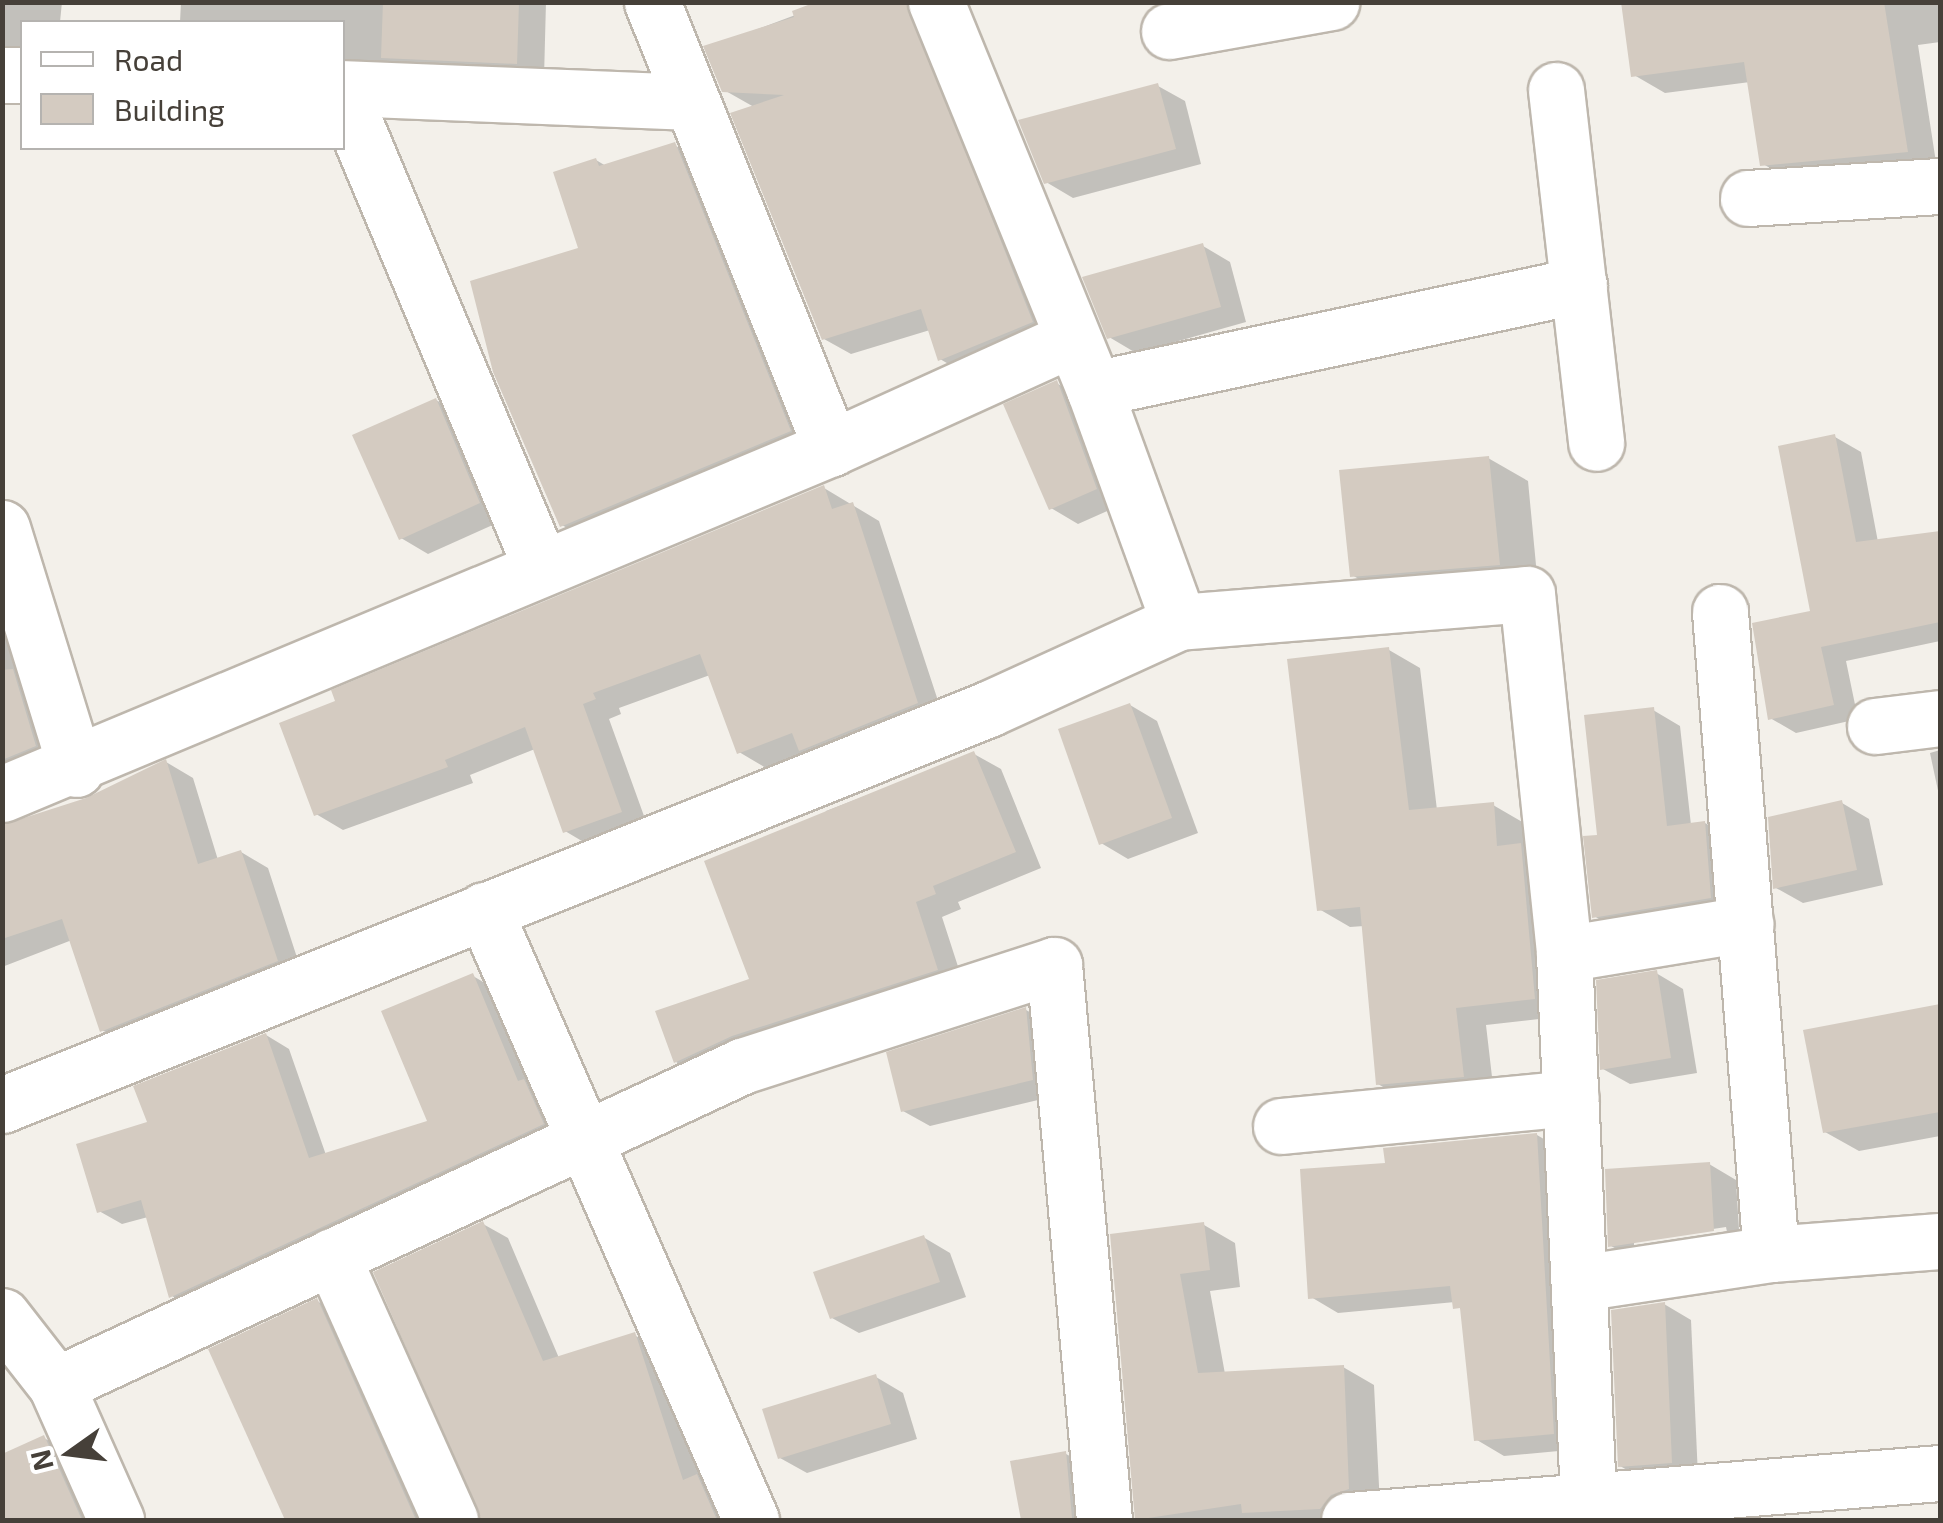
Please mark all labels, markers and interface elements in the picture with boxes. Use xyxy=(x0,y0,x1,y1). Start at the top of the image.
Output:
legend xyxy=(20,20,345,150)
text: Road xyxy=(114,41,183,77)
text: Building xyxy=(114,91,225,127)
north arrow xyxy=(20,1403,120,1503)
text: N xyxy=(22,1446,60,1474)

